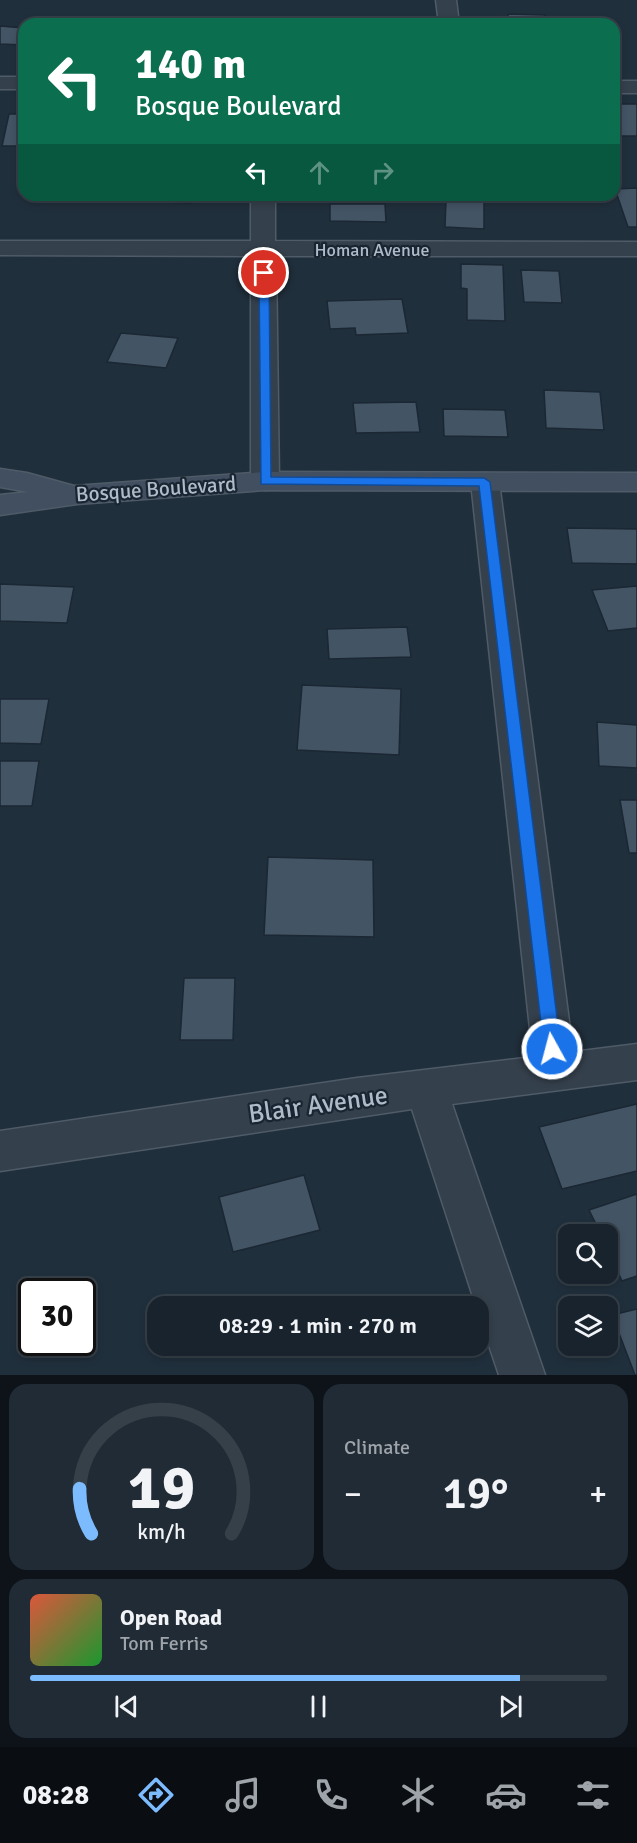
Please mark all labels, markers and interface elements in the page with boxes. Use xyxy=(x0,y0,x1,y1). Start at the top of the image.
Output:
text: 140 m xyxy=(135,39,246,90)
icon: left xyxy=(36,42,114,120)
text: Bosque Boulevard xyxy=(135,90,342,123)
icon: left xyxy=(240,156,273,189)
icon: ahead xyxy=(303,156,336,189)
icon: right xyxy=(366,156,399,189)
street label: Homan Avenue xyxy=(314,239,430,261)
pin xyxy=(238,247,289,298)
icon: arrive xyxy=(247,256,280,289)
street label: Bosque Boulevard xyxy=(75,470,237,508)
position arrow xyxy=(520,1017,584,1081)
street label: Blair Avenue xyxy=(246,1079,390,1131)
map controls xyxy=(558,1224,618,1356)
button: search xyxy=(558,1224,618,1284)
speed limit sign: 30 xyxy=(18,1278,96,1356)
button: layers xyxy=(558,1296,618,1356)
text: 08:29 · 1 min · 270 m xyxy=(219,1312,417,1339)
text: Climate xyxy=(344,1435,410,1460)
text: 19 xyxy=(128,1449,195,1526)
text: 19° xyxy=(443,1466,508,1521)
text: − xyxy=(344,1474,362,1515)
text: + xyxy=(589,1474,607,1515)
text: km/h xyxy=(137,1519,186,1545)
text: Open Road xyxy=(120,1604,222,1631)
text: Tom Ferris xyxy=(120,1631,208,1656)
icon: previous xyxy=(110,1690,143,1723)
icon: pause xyxy=(302,1690,335,1723)
icon: next xyxy=(494,1690,527,1723)
icon: directions xyxy=(135,1774,177,1816)
icon: music xyxy=(222,1774,264,1816)
icon: phone xyxy=(310,1774,352,1816)
icon: climate xyxy=(397,1774,439,1816)
icon: car xyxy=(485,1774,527,1816)
icon: filters xyxy=(572,1774,614,1816)
text: 08:28 xyxy=(23,1779,89,1812)

